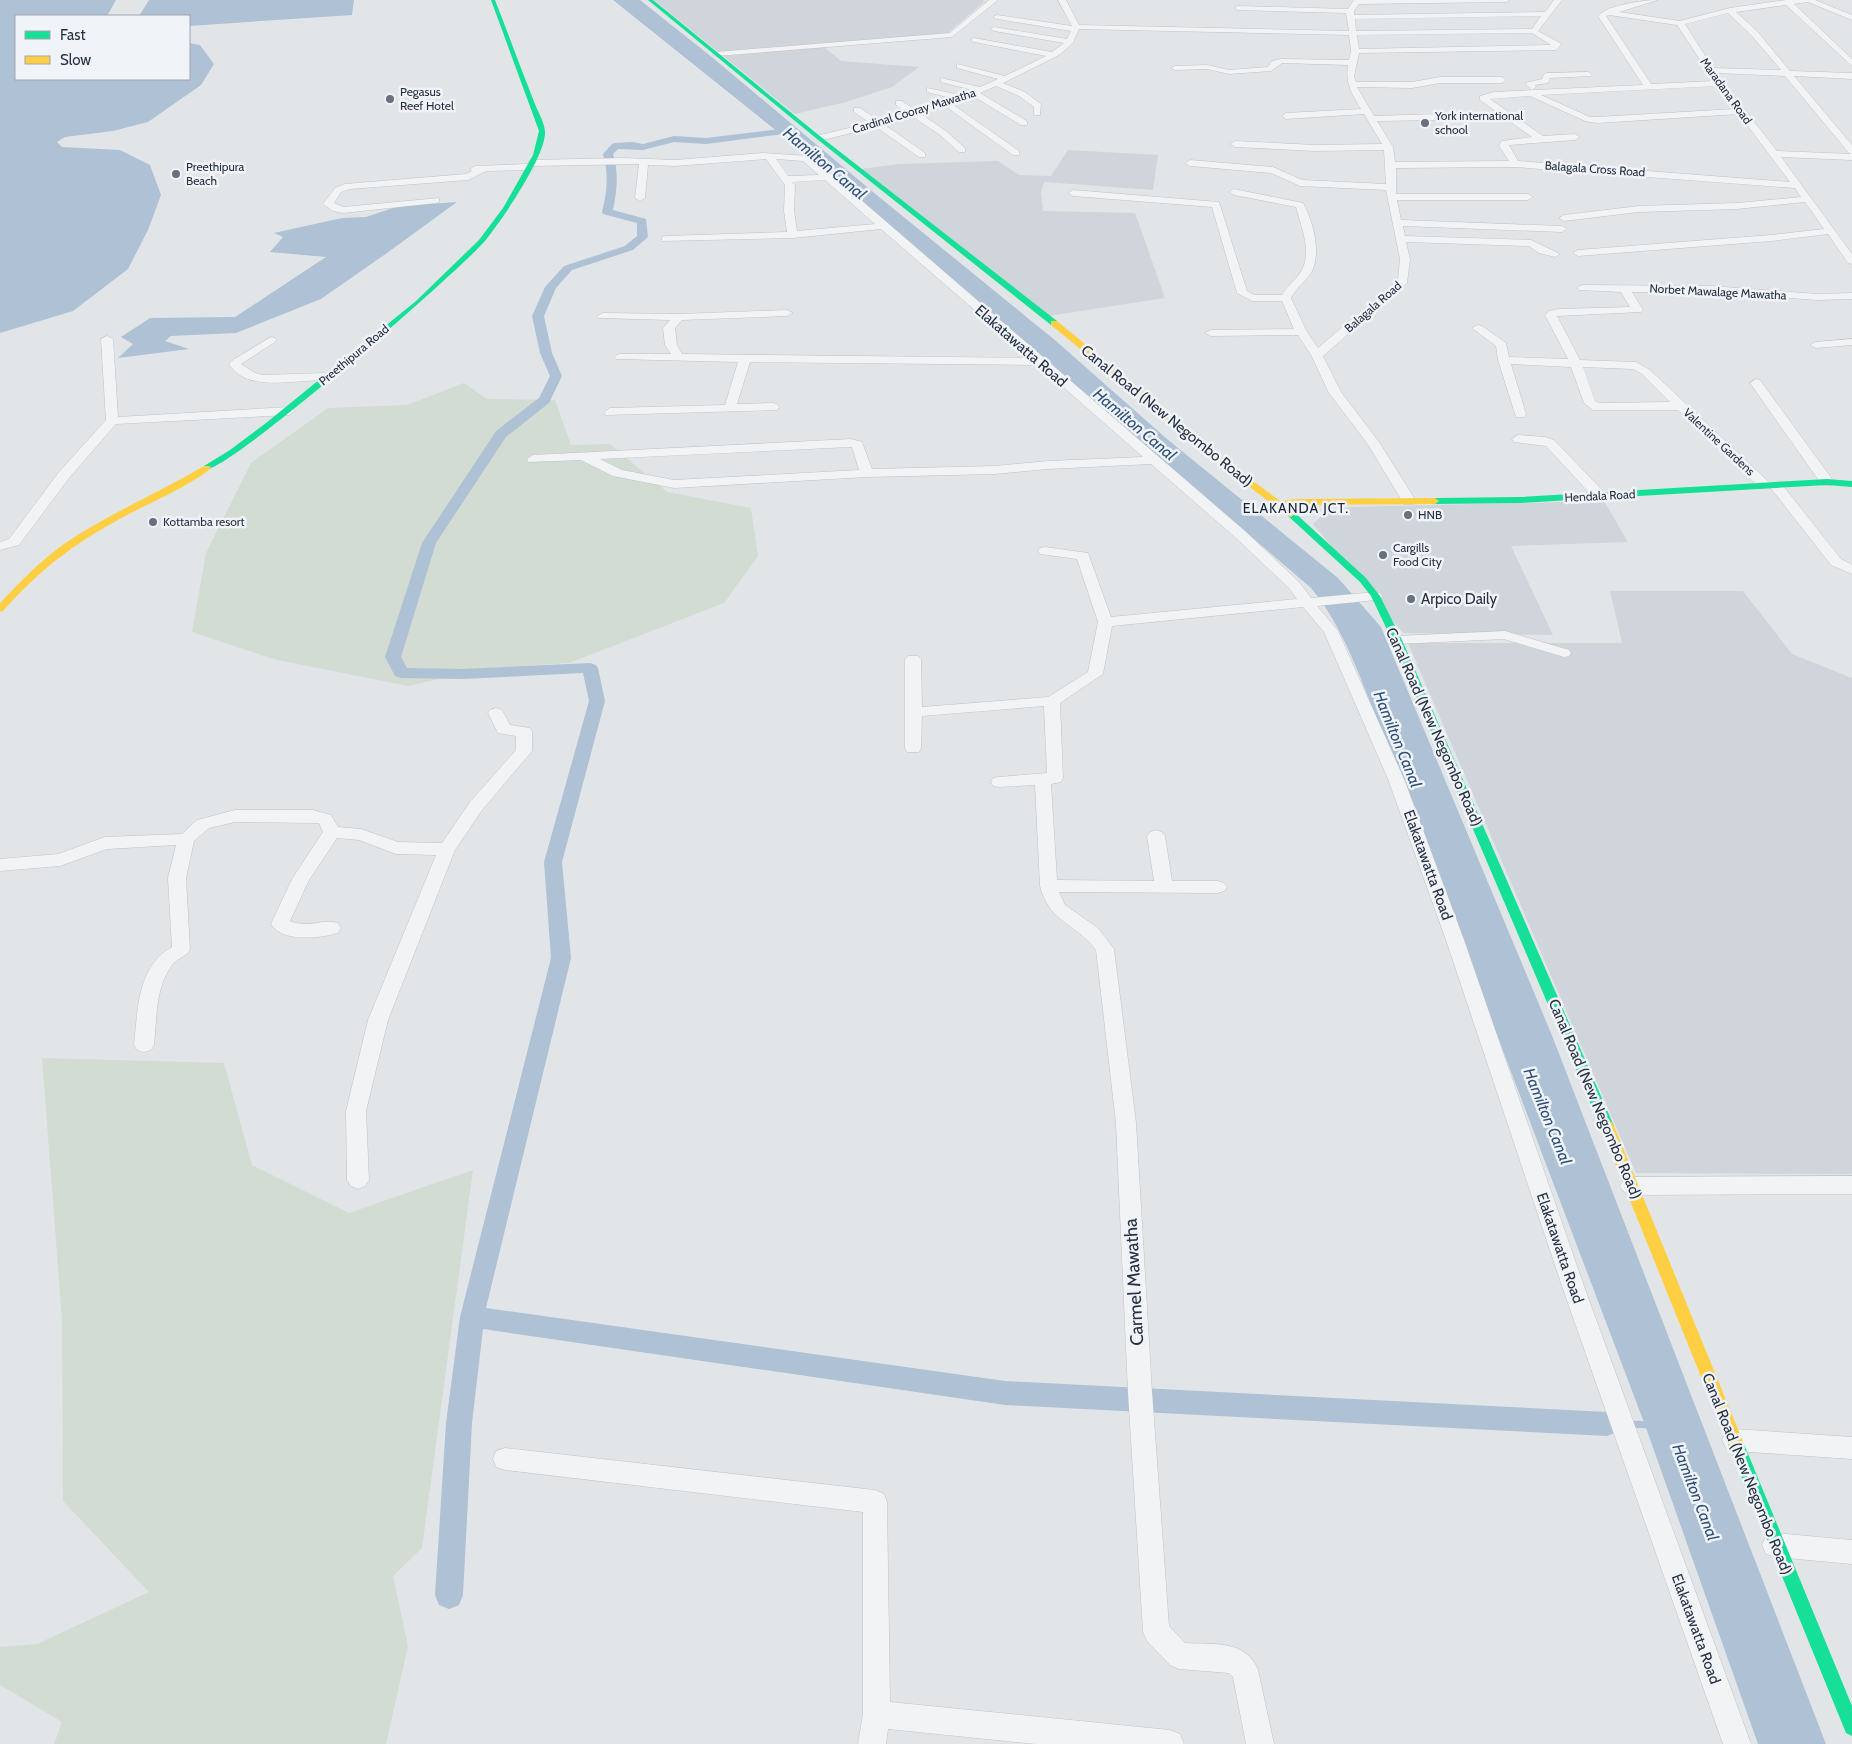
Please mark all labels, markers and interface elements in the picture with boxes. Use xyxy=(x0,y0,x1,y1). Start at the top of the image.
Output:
legend xyxy=(15,15,190,80)
text: Fast xyxy=(60,26,85,44)
text: Slow xyxy=(60,51,91,69)
street label: Maradana Road xyxy=(1697,55,1756,127)
place label: Pegasus Reef Hotel xyxy=(400,84,454,113)
street label: Cardinal Cooray Mawatha xyxy=(850,85,978,136)
marker: Pegasus Reef Hotel xyxy=(384,93,396,105)
place label: York international school xyxy=(1434,108,1523,137)
marker: York international school xyxy=(1419,117,1431,129)
water label: Hamilton Canal xyxy=(779,123,870,204)
street label: Balagala Cross Road xyxy=(1544,158,1646,179)
place label: Preethipura Beach xyxy=(186,159,244,188)
marker: Preethipura Beach xyxy=(170,168,182,180)
street label: Balagala Road xyxy=(1341,278,1404,335)
street label: Norbet Mawalage Mawatha xyxy=(1649,280,1787,303)
street label: Elakatawatta Road xyxy=(971,301,1071,391)
street label: Preethipura Road xyxy=(316,321,392,388)
street label: Canal Road (New Negombo Road) xyxy=(1078,341,1256,491)
water label: Hamilton Canal xyxy=(1089,384,1180,465)
street label: Valentine Gardens xyxy=(1681,405,1758,479)
street label: Hendala Road xyxy=(1564,486,1636,505)
district label: ELAKANDA JCT. xyxy=(1243,499,1349,517)
place label: HNB xyxy=(1418,507,1442,522)
marker: HNB xyxy=(1402,509,1414,521)
place label: Kottamba resort xyxy=(163,514,245,529)
marker: Kottamba resort xyxy=(147,516,159,528)
place label: Cargills Food City xyxy=(1393,540,1442,569)
marker: Cargills Food City xyxy=(1377,549,1389,561)
place label: Arpico Daily xyxy=(1421,590,1497,608)
marker: Arpico Daily xyxy=(1405,593,1417,605)
street label: Canal Road (New Negombo Road) xyxy=(1382,625,1486,829)
water label: Hamilton Canal xyxy=(1370,688,1426,790)
street label: Elakatawatta Road xyxy=(1400,807,1456,923)
street label: Canal Road (New Negombo Road) xyxy=(1545,996,1645,1202)
water label: Hamilton Canal xyxy=(1520,1065,1576,1167)
street label: Elakatawatta Road xyxy=(1533,1190,1587,1306)
street label: Carmel Mawatha xyxy=(1120,1217,1148,1346)
street label: Canal Road (New Negombo Road) xyxy=(1698,1371,1796,1577)
water label: Hamilton Canal xyxy=(1668,1441,1723,1544)
street label: Elakatawatta Road xyxy=(1668,1571,1724,1687)

